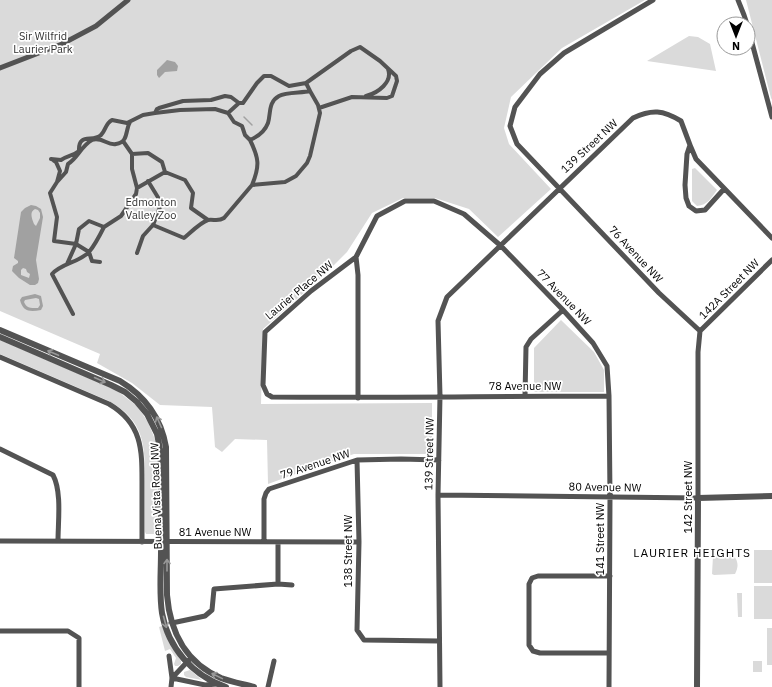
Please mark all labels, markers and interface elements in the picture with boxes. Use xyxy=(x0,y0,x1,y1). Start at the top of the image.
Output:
north arrow xyxy=(716,16,756,56)
park label: Sir Wilfrid Laurier Park xyxy=(13,29,73,56)
text: N xyxy=(732,39,740,53)
street label: 139 Street NW xyxy=(558,116,621,176)
park label: Edmonton Valley Zoo xyxy=(126,195,176,222)
street label: 76 Avenue NW xyxy=(606,223,666,286)
street label: 142A Street NW xyxy=(696,256,762,322)
street label: Laurier Place NW xyxy=(262,257,336,322)
street label: 77 Avenue NW xyxy=(534,266,594,328)
one-way arrow xyxy=(48,348,60,356)
one-way arrow xyxy=(94,377,106,385)
street label: 78 Avenue NW xyxy=(489,379,562,393)
one-way arrow xyxy=(154,417,162,429)
street label: 139 Street NW xyxy=(421,417,437,490)
street label: Buena Vista Road NW xyxy=(147,442,165,550)
street label: 79 Avenue NW xyxy=(278,446,352,482)
street label: 142 Street NW xyxy=(681,460,695,533)
street label: 80 Avenue NW xyxy=(569,479,642,495)
street label: 141 Street NW xyxy=(593,502,607,575)
street label: 138 Street NW xyxy=(341,514,355,587)
street label: 81 Avenue NW xyxy=(179,525,252,539)
district label: LAURIER HEIGHTS xyxy=(633,545,751,560)
one-way arrow xyxy=(163,559,171,572)
one-way arrow xyxy=(161,616,169,629)
one-way arrow xyxy=(211,672,223,679)

